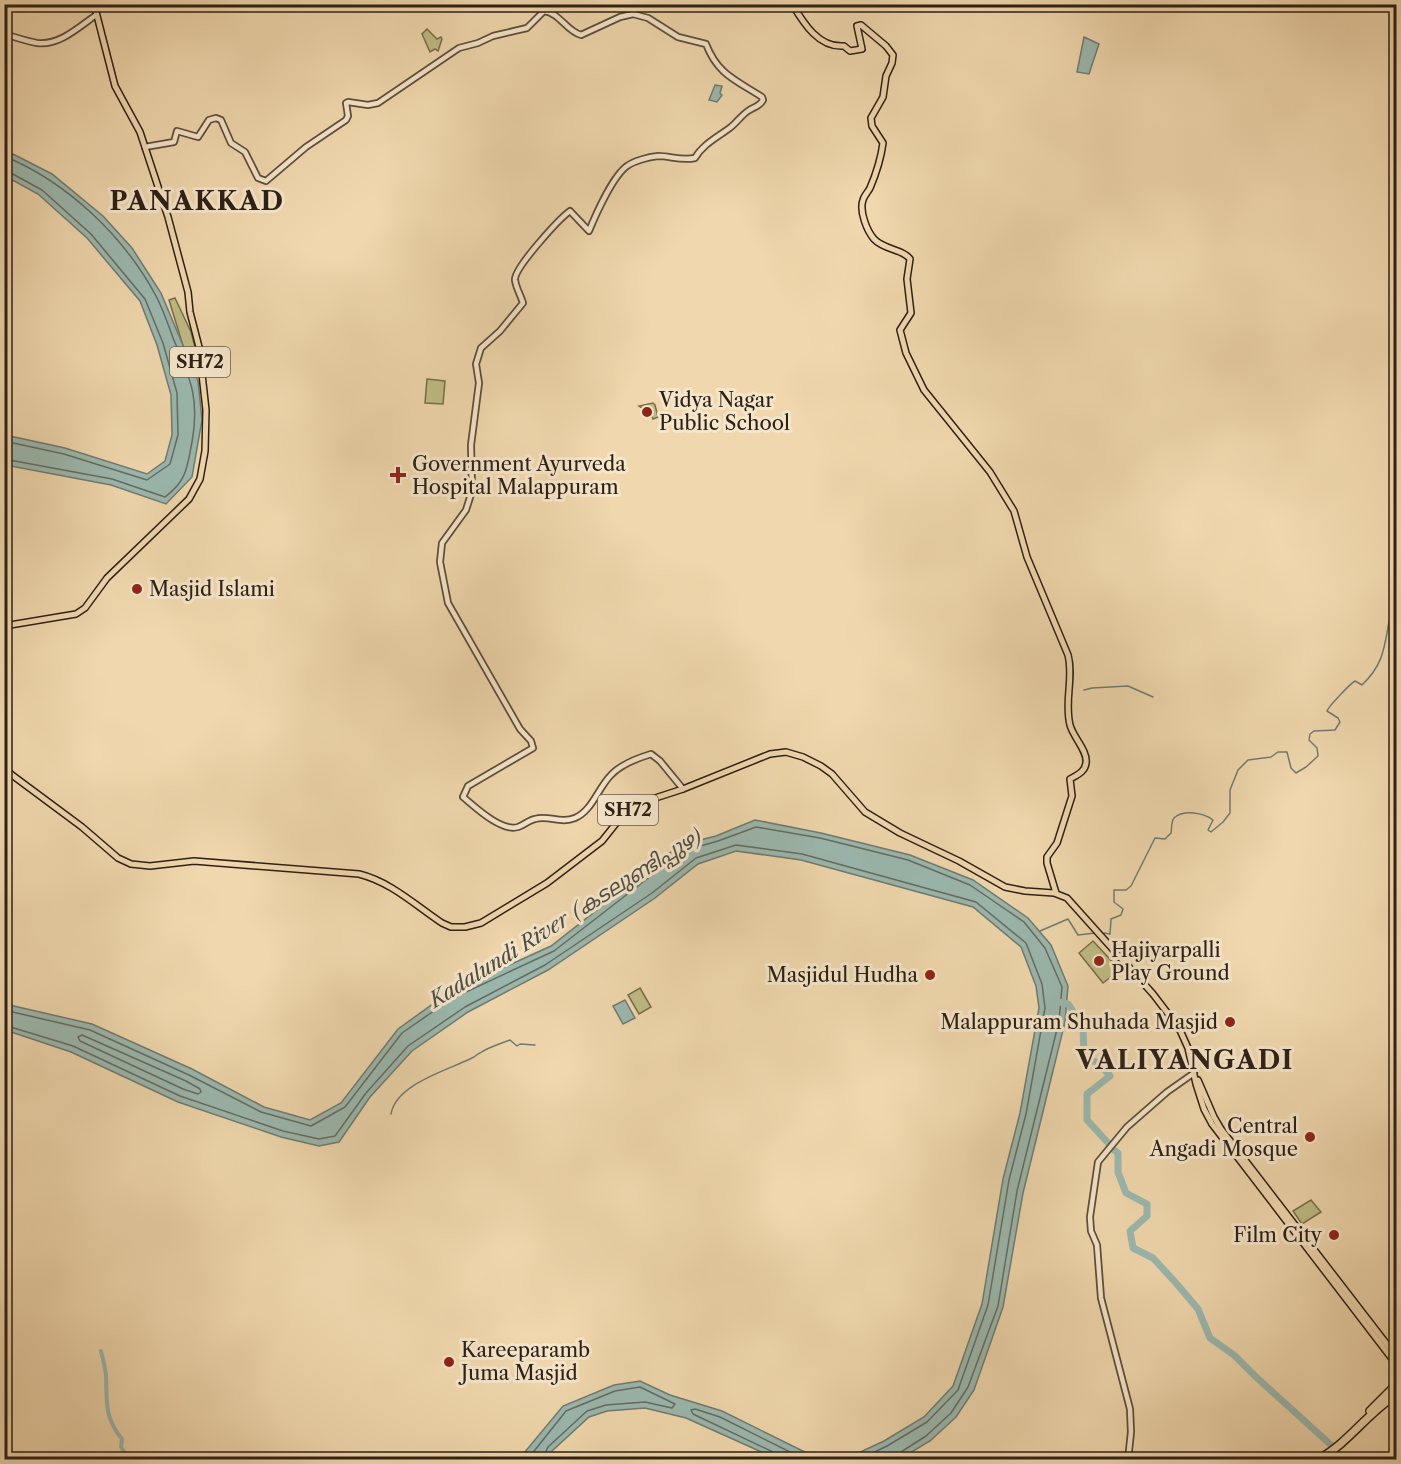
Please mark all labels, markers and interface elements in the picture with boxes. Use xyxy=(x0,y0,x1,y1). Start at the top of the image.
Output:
district label: PANAKKAD xyxy=(109,185,285,217)
road number: SH72 xyxy=(170,347,230,377)
place label: Vidya Nagar Public School xyxy=(658,388,790,435)
marker: Vidya Nagar Public School xyxy=(640,405,654,419)
place label: Government Ayurveda Hospital Malappuram xyxy=(412,452,626,499)
marker: Government Ayurveda Hospital Malappuram xyxy=(389,466,407,484)
place label: Masjid Islami xyxy=(149,577,275,601)
marker: Masjid Islami xyxy=(130,582,144,596)
road number: SH72 xyxy=(598,795,658,825)
water label: Kadalundi River (കടലുണ്ടിപ്പുഴ) xyxy=(423,823,708,1015)
place label: Hajiyarpalli Play Ground xyxy=(1111,938,1230,985)
marker: Hajiyarpalli Play Ground xyxy=(1092,954,1106,968)
place label: Masjidul Hudha xyxy=(767,963,918,987)
marker: Masjidul Hudha xyxy=(923,968,937,982)
place label: Malappuram Shuhada Masjid xyxy=(940,1010,1218,1034)
marker: Malappuram Shuhada Masjid xyxy=(1223,1015,1237,1029)
district label: VALIYANGADI xyxy=(1075,1044,1294,1076)
place label: Central Angadi Mosque xyxy=(1149,1114,1298,1161)
marker: Central Angadi Mosque xyxy=(1303,1130,1317,1144)
place label: Film City xyxy=(1233,1223,1323,1247)
marker: Film City xyxy=(1327,1228,1341,1242)
place label: Kareeparamb Juma Masjid xyxy=(458,1338,590,1385)
marker: Kareeparamb Juma Masjid xyxy=(442,1355,456,1369)

